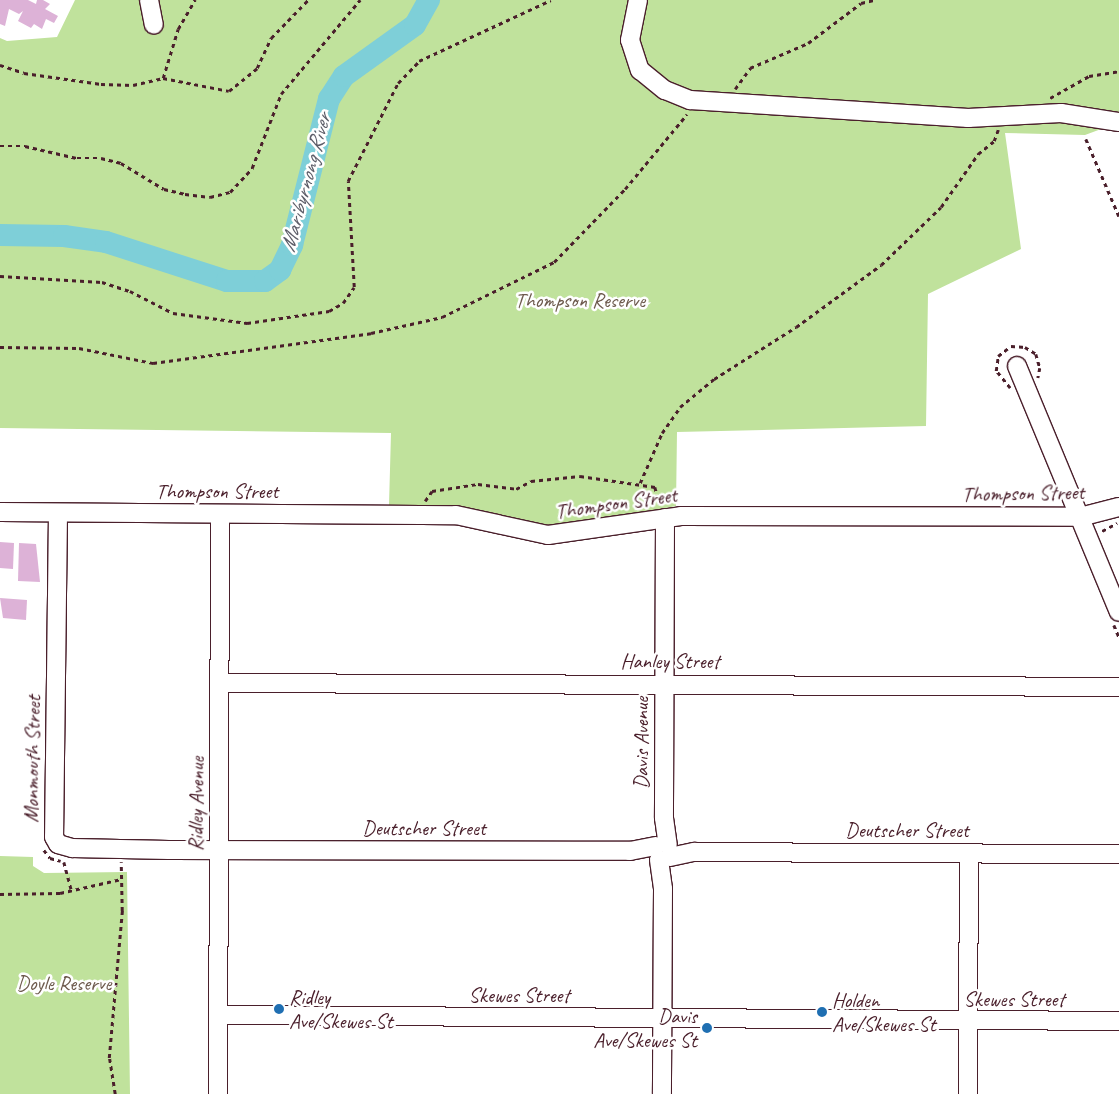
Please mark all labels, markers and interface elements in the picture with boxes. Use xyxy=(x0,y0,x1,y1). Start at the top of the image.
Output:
water label: Maribyrnong River xyxy=(275,111,337,255)
park label: Thompson Reserve xyxy=(515,287,645,313)
street label: Thompson Street xyxy=(156,478,278,504)
street label: Thompson Street xyxy=(961,479,1085,507)
street label: Thompson Street xyxy=(553,482,679,524)
street label: Hanley Street xyxy=(621,648,719,674)
street label: Monmouth Street xyxy=(18,695,46,823)
street label: Davis Avenue xyxy=(628,697,654,789)
street label: Ridley Avenue xyxy=(183,757,209,851)
street label: Deutscher Street xyxy=(362,815,486,841)
street label: Deutscher Street xyxy=(845,817,969,843)
park label: Doyle Reserve xyxy=(16,970,112,996)
street label: Skewes Street xyxy=(469,982,569,1008)
place label: Ridley Ave/Skewes St xyxy=(289,984,393,1034)
street label: Skewes Street xyxy=(964,986,1064,1012)
place label: Holden Ave/Skewes St xyxy=(832,987,936,1037)
marker: Ridley Ave/Skewes St xyxy=(273,1003,285,1015)
place label: Davis Ave/Skewes St xyxy=(593,1003,697,1053)
marker: Holden Ave/Skewes St xyxy=(816,1006,828,1018)
marker: Davis Ave/Skewes St xyxy=(701,1022,713,1034)

